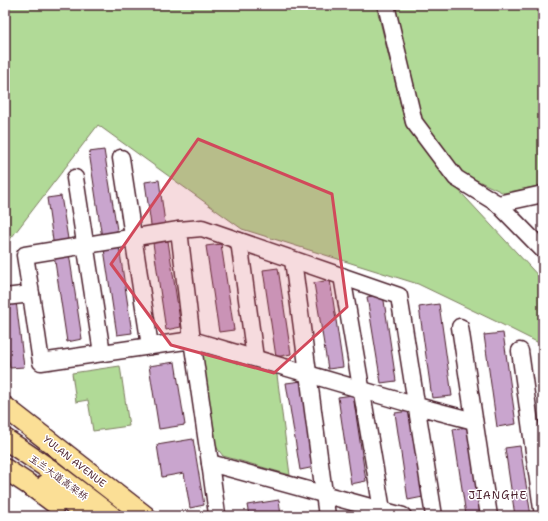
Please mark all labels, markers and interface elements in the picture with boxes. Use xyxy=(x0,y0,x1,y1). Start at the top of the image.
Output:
street label: YULAN AVENUE xyxy=(41,433,109,490)
street label: 玉兰大道高架桥 xyxy=(27,452,91,503)
district label: JIANGHE xyxy=(469,488,527,503)

